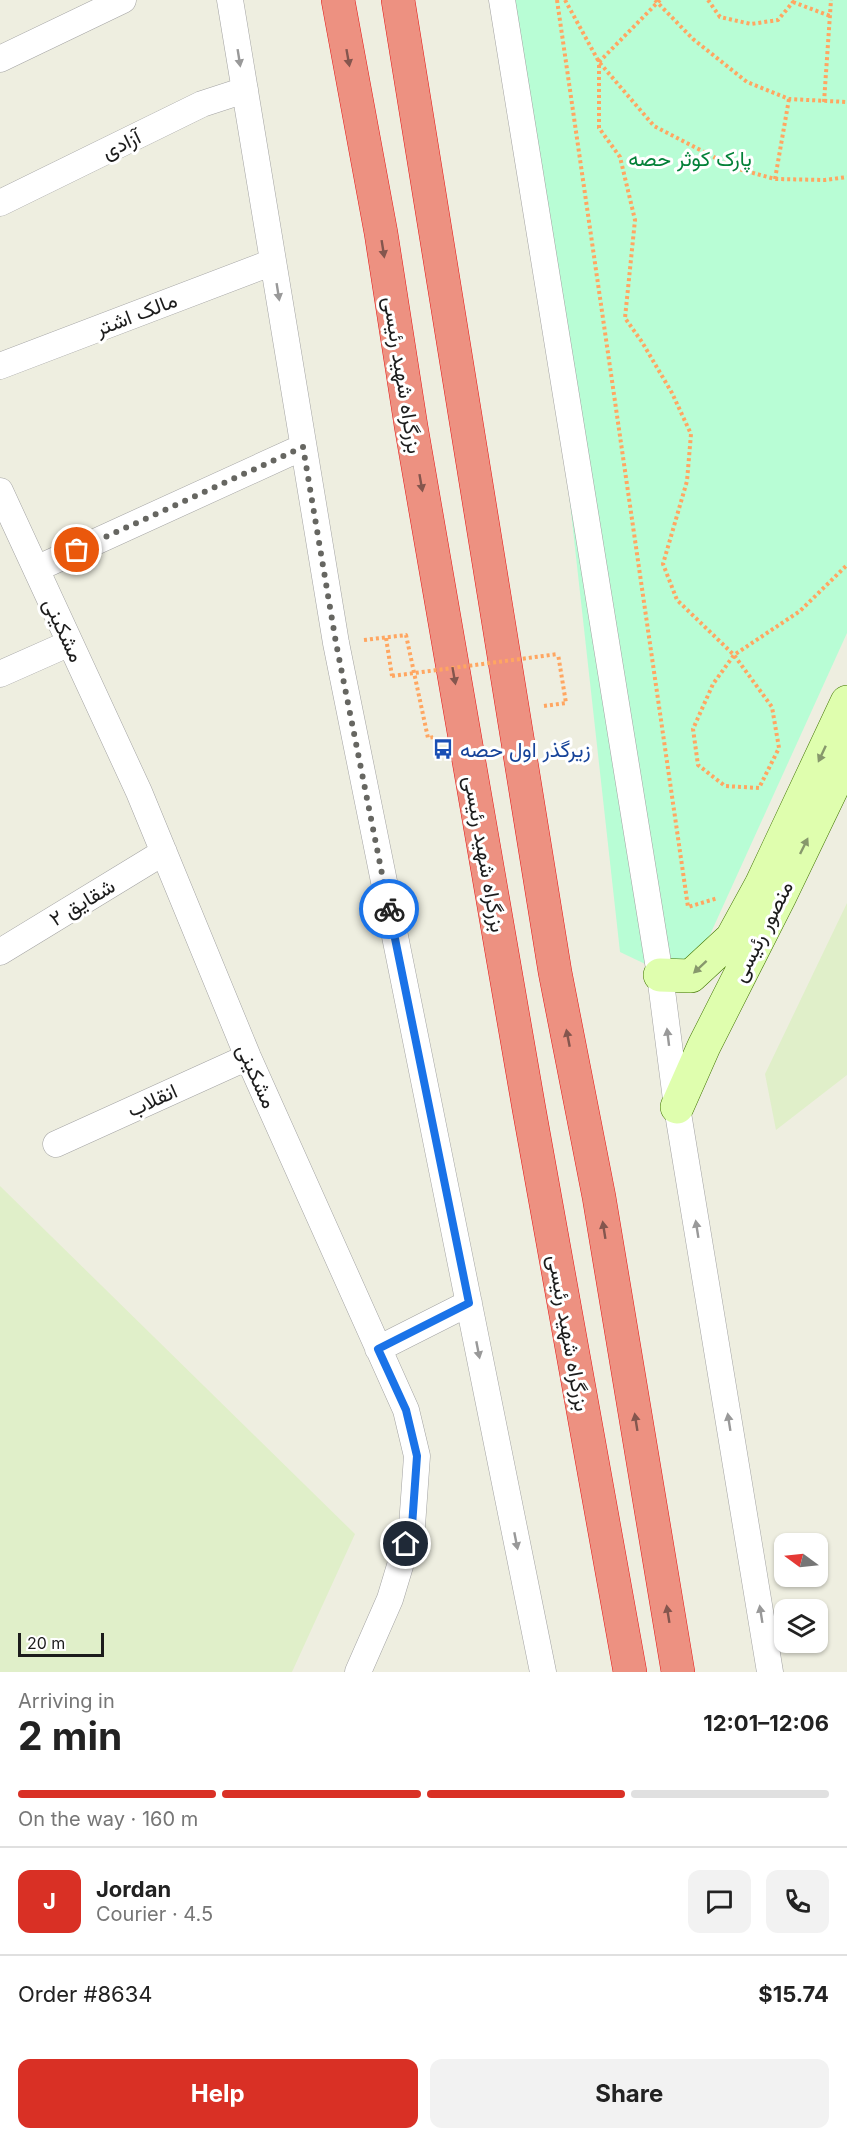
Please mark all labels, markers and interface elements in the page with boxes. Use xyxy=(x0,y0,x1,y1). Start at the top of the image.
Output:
one-way arrow xyxy=(235,48,244,67)
one-way arrow xyxy=(344,48,353,67)
street label: آزادی xyxy=(97,123,147,165)
park label: پارک کوثر حصه xyxy=(628,146,752,173)
one-way arrow xyxy=(379,240,388,259)
one-way arrow xyxy=(274,282,283,301)
street label: مالک اشتر xyxy=(91,287,181,342)
street label: بزرگراه شهید رئیسی xyxy=(377,295,428,455)
one-way arrow xyxy=(416,474,425,493)
pin xyxy=(51,524,102,575)
icon: bag xyxy=(60,533,93,566)
street label: مشکینی xyxy=(38,594,90,666)
one-way arrow xyxy=(450,666,459,685)
bus stop icon: زیرگذر اول حصه xyxy=(431,737,455,761)
place label: زیرگذر اول حصه xyxy=(460,737,591,763)
one-way arrow xyxy=(818,746,827,763)
street label: بزرگراه شهید رئیسی xyxy=(458,774,511,934)
one-way arrow xyxy=(799,838,808,855)
street label: شقایق ۲ xyxy=(45,873,119,931)
street label: منصور رئیسی xyxy=(726,876,799,986)
courier xyxy=(359,879,419,939)
icon: bike xyxy=(373,893,406,926)
one-way arrow xyxy=(693,960,708,973)
one-way arrow xyxy=(663,1027,672,1046)
one-way arrow xyxy=(563,1028,572,1047)
street label: مشکینی xyxy=(232,1040,282,1112)
street label: انقلاب xyxy=(123,1078,181,1122)
one-way arrow xyxy=(599,1220,608,1239)
one-way arrow xyxy=(693,1220,702,1239)
street label: بزرگراه شهید رئیسی xyxy=(542,1253,595,1413)
one-way arrow xyxy=(474,1340,483,1359)
one-way arrow xyxy=(631,1412,640,1431)
one-way arrow xyxy=(724,1412,733,1431)
pin xyxy=(380,1518,431,1569)
icon: home xyxy=(389,1527,422,1560)
one-way arrow xyxy=(512,1532,522,1550)
north arrow xyxy=(774,1533,828,1587)
map controls xyxy=(774,1533,828,1653)
button: layers xyxy=(774,1599,828,1653)
one-way arrow xyxy=(663,1605,672,1624)
one-way arrow xyxy=(756,1605,765,1624)
scale bar xyxy=(18,1630,104,1658)
text: 20 m xyxy=(27,1633,65,1653)
text: Arriving in xyxy=(18,1689,115,1713)
text: 12:01–12:06 xyxy=(703,1710,829,1736)
text: 2 min xyxy=(18,1712,122,1759)
text: On the way · 160 m xyxy=(18,1807,198,1831)
button: chat xyxy=(688,1870,751,1933)
button: phone xyxy=(766,1870,829,1933)
text: Jordan xyxy=(96,1876,171,1902)
text: J xyxy=(43,1888,56,1914)
text: Courier · 4.5 xyxy=(96,1902,213,1926)
text: Order #8634 xyxy=(18,1981,153,2007)
text: $15.74 xyxy=(758,1981,829,2007)
button: Help xyxy=(18,2059,418,2128)
button: Share xyxy=(430,2059,829,2128)

